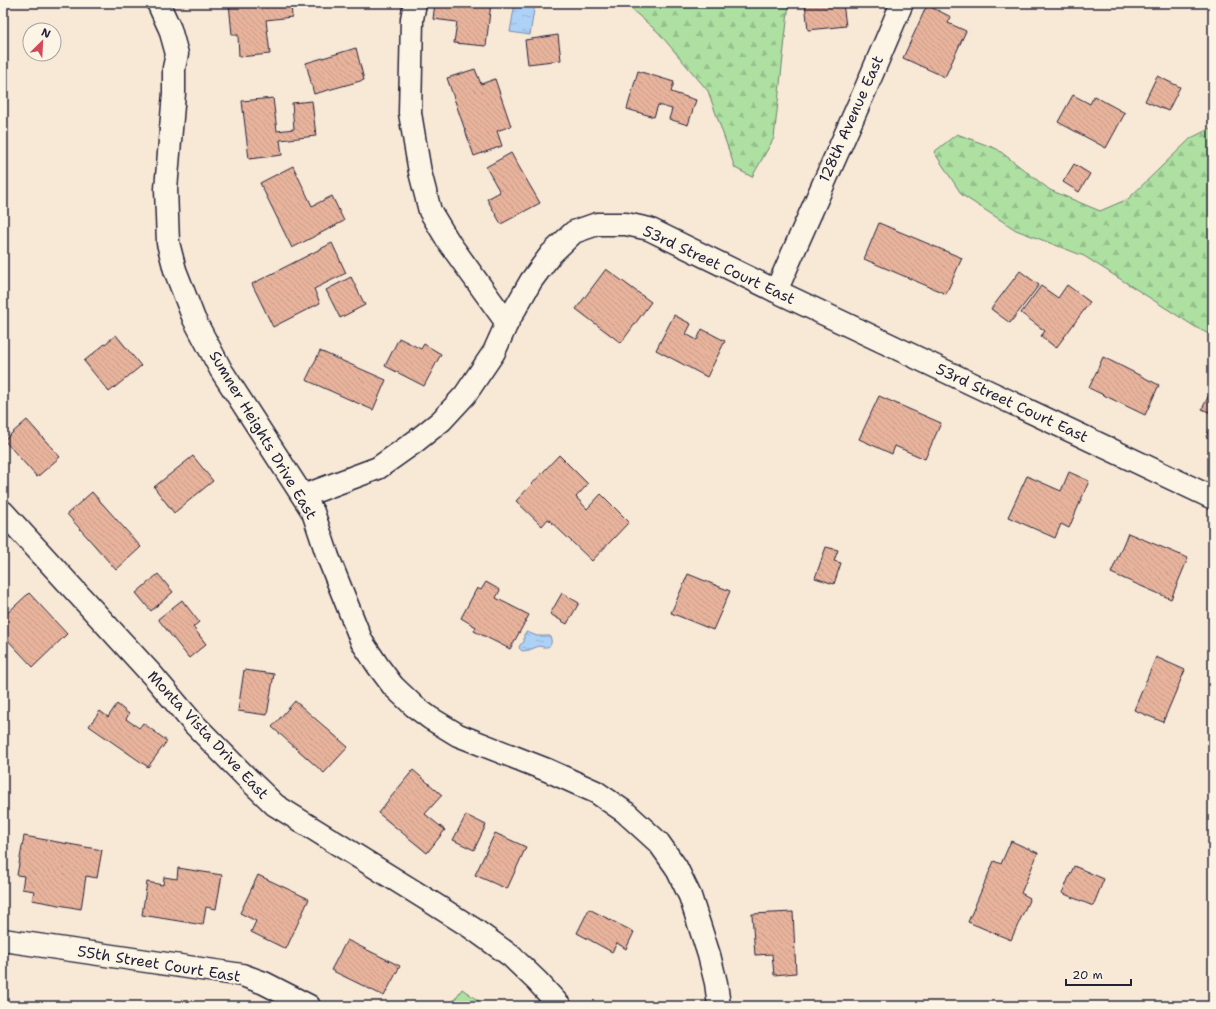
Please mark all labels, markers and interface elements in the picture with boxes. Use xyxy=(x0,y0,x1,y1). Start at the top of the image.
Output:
north arrow xyxy=(22,22,62,62)
text: N xyxy=(39,25,53,42)
street label: 128th Avenue East xyxy=(814,53,888,185)
street label: 53rd Street Court East xyxy=(640,221,798,309)
street label: Sumner Heights Drive East xyxy=(205,347,321,523)
street label: 53rd Street Court East xyxy=(933,359,1091,447)
street label: Monta Vista Drive East xyxy=(143,666,273,804)
street label: 55th Street Court East xyxy=(76,941,242,987)
scale bar xyxy=(1066,961,1131,987)
text: 20 m xyxy=(1072,967,1103,983)

